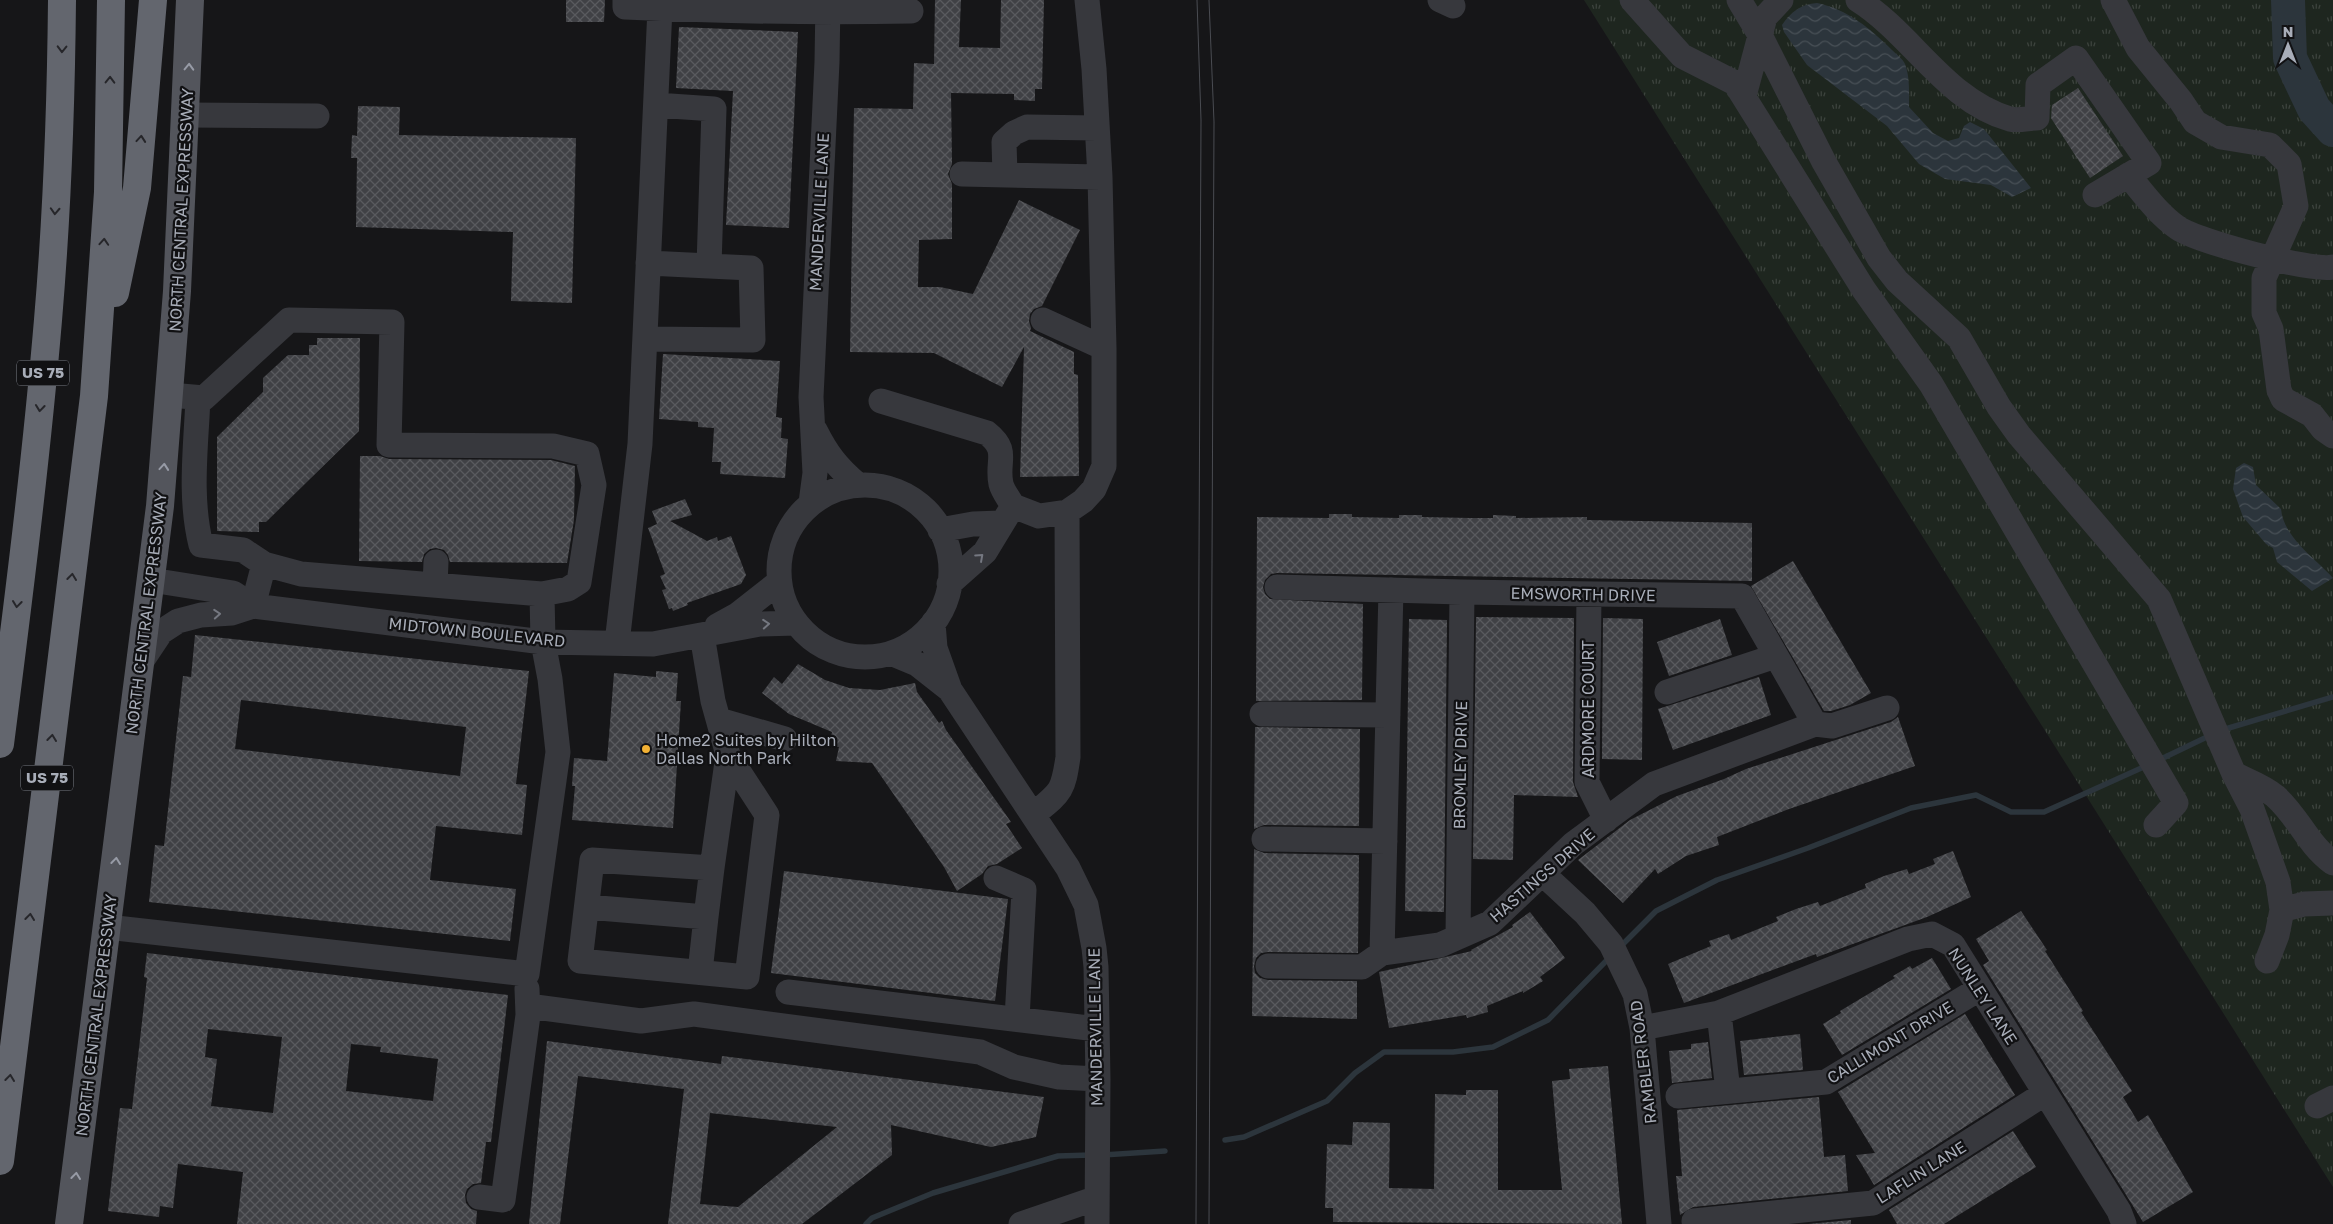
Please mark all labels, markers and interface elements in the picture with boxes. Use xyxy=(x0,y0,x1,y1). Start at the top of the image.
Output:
north arrow xyxy=(2263,20,2313,70)
text: N xyxy=(2283,23,2293,40)
one-way arrow xyxy=(56,45,67,53)
one-way arrow xyxy=(183,63,194,71)
one-way arrow xyxy=(105,76,115,84)
street label: NORTH CENTRAL EXPRESSWAY xyxy=(165,87,197,332)
street label: MANDERVILLE LANE xyxy=(805,133,833,291)
one-way arrow xyxy=(136,135,147,143)
one-way arrow xyxy=(50,207,61,215)
one-way arrow xyxy=(99,238,110,246)
road number: US 75 xyxy=(17,360,69,386)
one-way arrow xyxy=(35,404,46,412)
one-way arrow xyxy=(158,463,169,471)
street label: NORTH CENTRAL EXPRESSWAY xyxy=(121,490,171,735)
one-way arrow xyxy=(974,554,983,563)
one-way arrow xyxy=(66,572,77,580)
street label: EMSWORTH DRIVE xyxy=(1510,583,1656,605)
one-way arrow xyxy=(12,601,23,609)
one-way arrow xyxy=(214,608,222,619)
street label: MIDTOWN BOULEVARD xyxy=(388,613,566,651)
one-way arrow xyxy=(762,618,770,629)
street label: ARDMORE COURT xyxy=(1578,640,1598,778)
street label: BROMLEY DRIVE xyxy=(1449,701,1471,829)
place label: Home2 Suites by Hilton Dallas North Park xyxy=(656,730,836,768)
one-way arrow xyxy=(46,734,57,742)
marker: Home2 Suites by Hilton Dallas North Park xyxy=(640,743,652,755)
road number: US 75 xyxy=(21,766,73,790)
street label: HASTINGS DRIVE xyxy=(1485,824,1599,926)
one-way arrow xyxy=(110,857,120,866)
street label: NORTH CENTRAL EXPRESSWAY xyxy=(71,892,121,1137)
one-way arrow xyxy=(24,912,35,920)
street label: NUNLEY LANE xyxy=(1944,944,2022,1048)
street label: MANDERVILLE LANE xyxy=(1084,948,1106,1106)
street label: CALLIMONT DRIVE xyxy=(1823,996,1957,1088)
street label: RAMBLER ROAD xyxy=(1626,999,1660,1125)
one-way arrow xyxy=(4,1074,15,1082)
street label: LAFLIN LANE xyxy=(1872,1136,1970,1208)
one-way arrow xyxy=(70,1171,80,1180)

